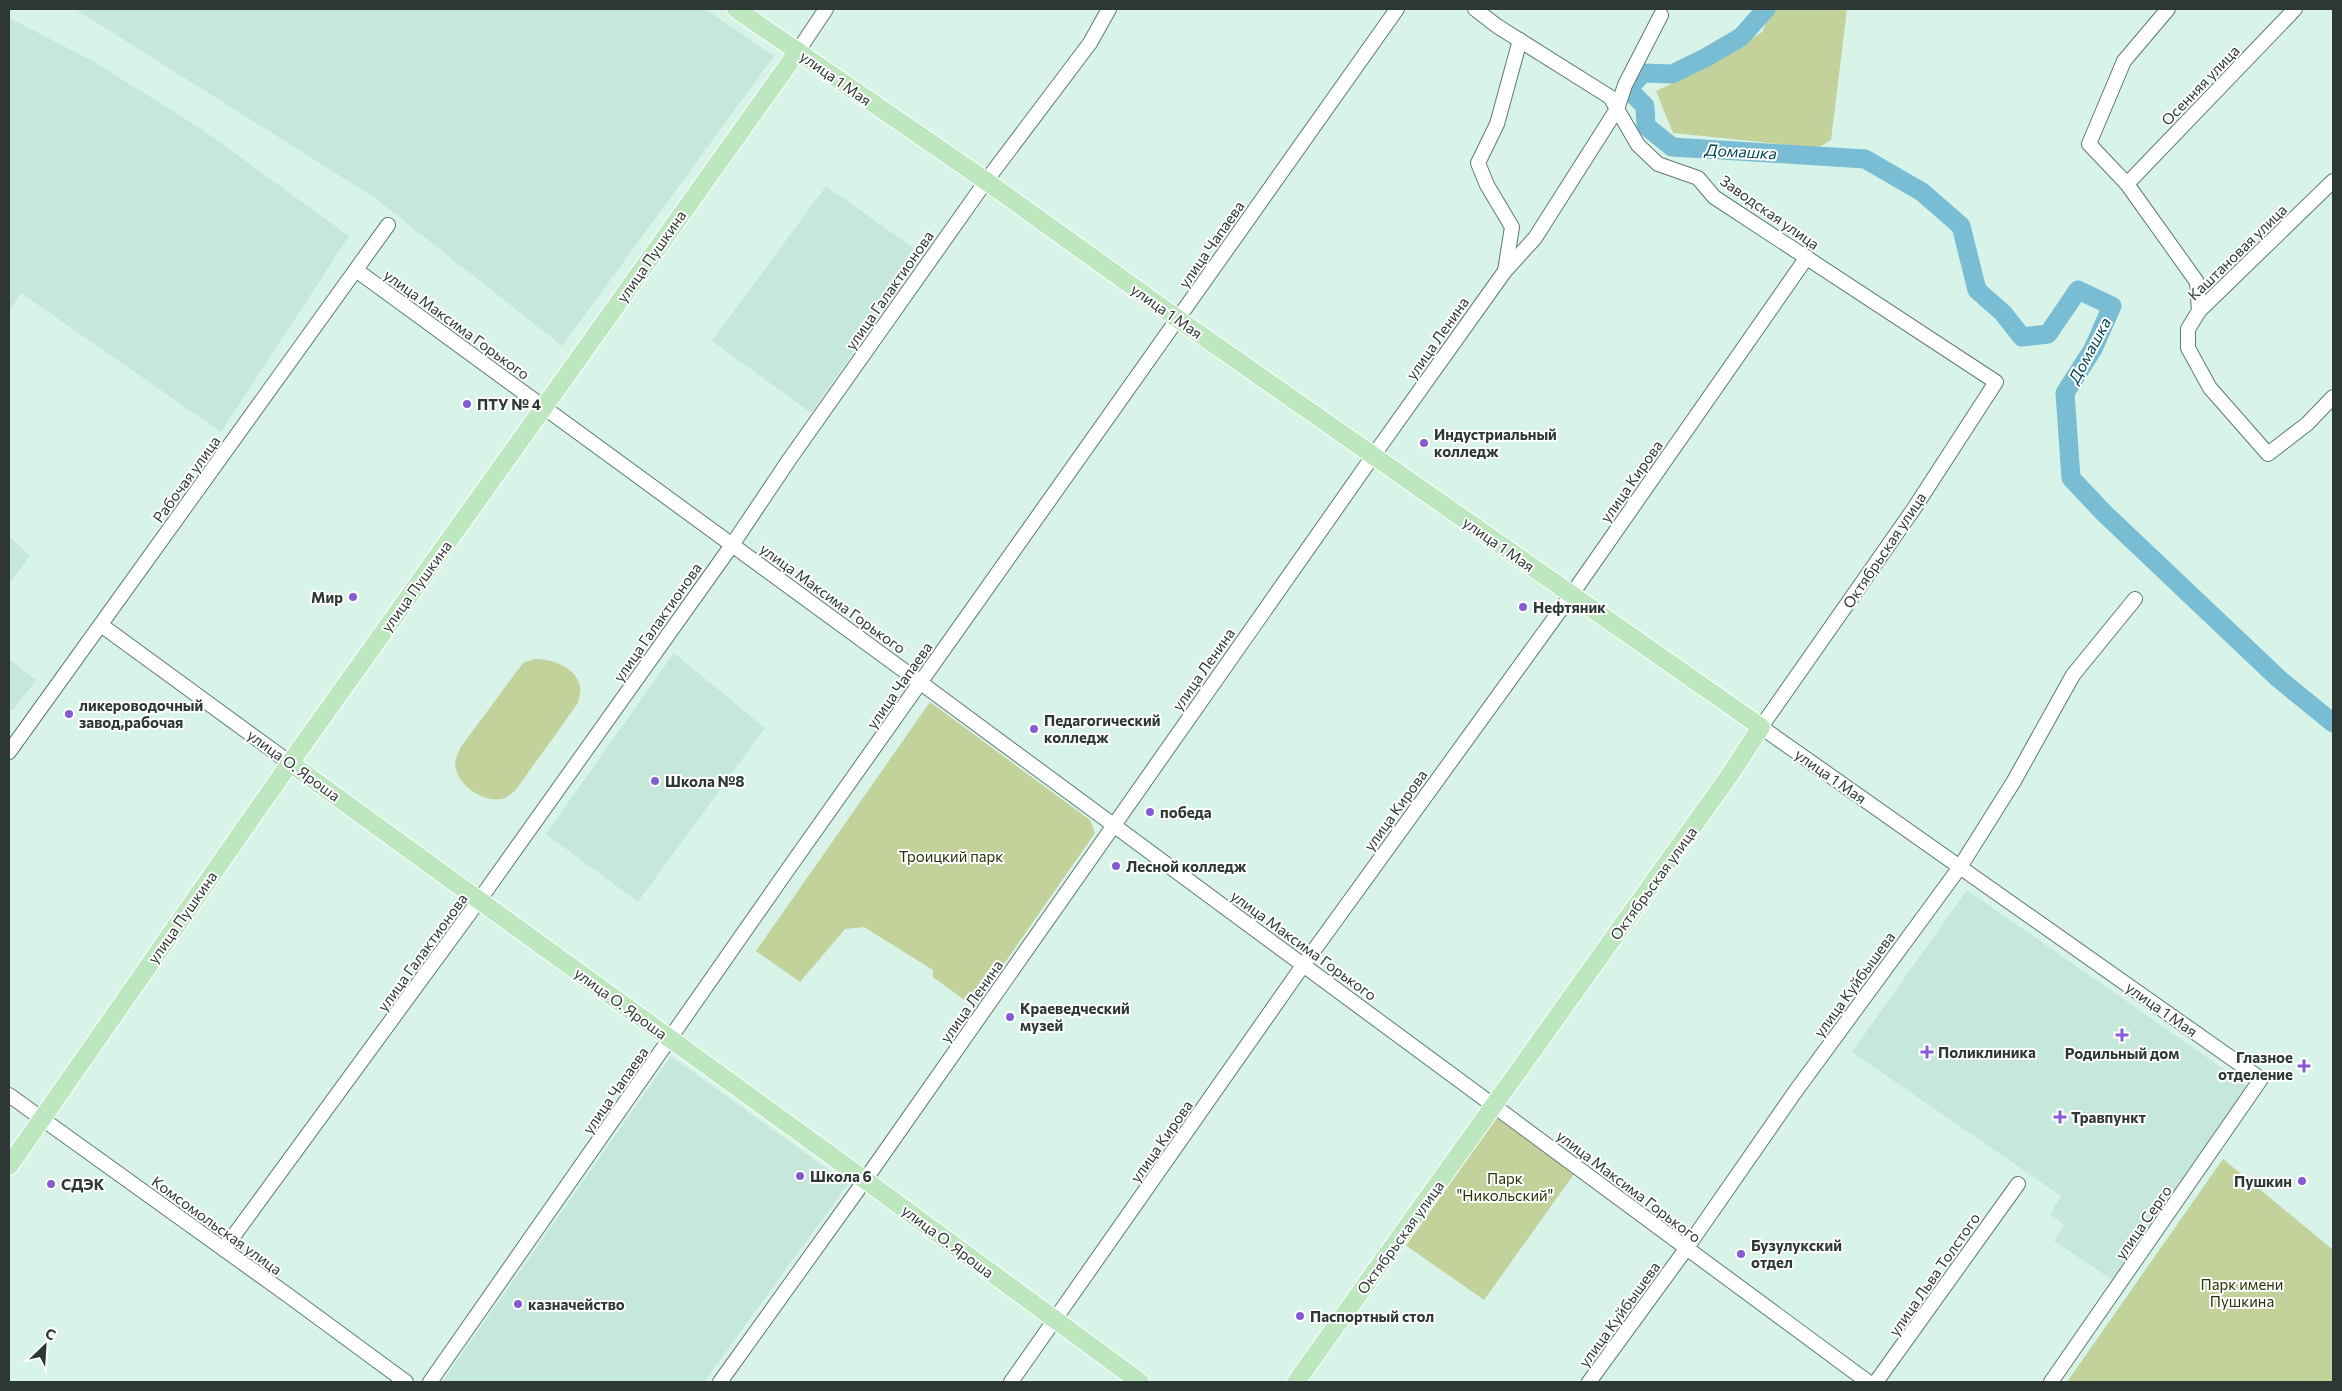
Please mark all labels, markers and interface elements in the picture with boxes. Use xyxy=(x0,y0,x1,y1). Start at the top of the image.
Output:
street label: Осенняя улица xyxy=(2157,41,2243,129)
street label: улица 1 Мая xyxy=(797,47,875,109)
water label: Домашка xyxy=(1703,140,1777,162)
street label: Заводская улица xyxy=(1717,171,1823,253)
street label: улица Чапаева xyxy=(1174,197,1248,291)
street label: Каштановая улица xyxy=(2184,200,2290,304)
street label: улица Пушкина xyxy=(613,206,689,306)
street label: улица Галактионова xyxy=(841,227,937,353)
street label: улица Максима Горького xyxy=(381,265,533,383)
street label: улица 1 Мая xyxy=(1128,280,1206,342)
street label: улица Ленина xyxy=(1402,293,1472,383)
water label: Домашка xyxy=(2063,314,2114,388)
place label: ПТУ № 4 xyxy=(477,395,541,413)
marker: ПТУ № 4 xyxy=(461,398,473,410)
place label: Индустриальный колледж xyxy=(1434,425,1557,460)
street label: Рабочая улица xyxy=(149,432,223,526)
street label: улица Кирова xyxy=(1596,436,1666,526)
marker: Индустриальный колледж xyxy=(1418,437,1430,449)
street label: Октябрьская улица xyxy=(1839,489,1929,611)
street label: улица 1 Мая xyxy=(1460,513,1538,575)
street label: улица Пушкина xyxy=(377,537,455,635)
street label: улица Максима Горького xyxy=(757,539,909,657)
street label: улица Галактионова xyxy=(609,559,705,685)
place label: Мир xyxy=(311,588,343,606)
marker: Мир xyxy=(347,591,359,603)
place label: Нефтяник xyxy=(1533,598,1606,616)
marker: Нефтяник xyxy=(1517,601,1529,613)
street label: улица Ленина xyxy=(1168,624,1238,714)
street label: улица Чапаева xyxy=(862,638,936,732)
place label: ликероводочный завод,рабочая xyxy=(79,696,203,731)
marker: ликероводочный завод,рабочая xyxy=(63,708,75,720)
place label: Педагогический колледж xyxy=(1044,711,1161,746)
marker: Педагогический колледж xyxy=(1028,723,1040,735)
street label: улица О. Яроша xyxy=(244,725,344,805)
street label: улица 1 Мая xyxy=(1792,745,1870,807)
street label: улица Кирова xyxy=(1359,766,1431,854)
place label: Школа №8 xyxy=(665,772,745,790)
marker: Школа №8 xyxy=(649,775,661,787)
place label: победа xyxy=(1160,803,1212,821)
marker: победа xyxy=(1144,806,1156,818)
street label: Октябрьская улица xyxy=(1606,823,1700,943)
park label: Троицкий парк xyxy=(899,847,1003,865)
place label: Лесной колледж xyxy=(1126,857,1247,875)
marker: Лесной колледж xyxy=(1110,860,1122,872)
street label: улица Пушкина xyxy=(144,867,220,967)
street label: улица Максима Горького xyxy=(1228,886,1380,1004)
street label: улица Галактионова xyxy=(373,890,471,1014)
street label: улица Куйбышева xyxy=(1810,928,1898,1040)
street label: улица Ленина xyxy=(936,956,1006,1046)
street label: улица О. Яроша xyxy=(571,963,671,1043)
street label: улица 1 Мая xyxy=(2123,978,2201,1040)
place label: Краеведческий музей xyxy=(1020,999,1130,1034)
marker: Краеведческий музей xyxy=(1004,1011,1016,1023)
marker: Родильный дом xyxy=(2115,1028,2129,1042)
street label: улица Чапаева xyxy=(578,1043,652,1137)
place label: Поликлиника xyxy=(1938,1043,2036,1061)
place label: Родильный дом xyxy=(2065,1044,2179,1062)
marker: Поликлиника xyxy=(1920,1045,1934,1059)
place label: Глазное отделение xyxy=(2218,1048,2293,1083)
marker: Глазное отделение xyxy=(2297,1059,2311,1073)
street label: улица Кирова xyxy=(1126,1096,1196,1186)
place label: Травпункт xyxy=(2071,1108,2146,1126)
marker: Травпункт xyxy=(2053,1110,2067,1124)
street label: улица Максима Горького xyxy=(1553,1126,1705,1246)
place label: Школа 6 xyxy=(810,1167,872,1185)
park label: Парк "Никольский" xyxy=(1457,1169,1553,1204)
marker: Школа 6 xyxy=(794,1170,806,1182)
street label: Комсомольская улица xyxy=(148,1172,286,1278)
place label: Пушкин xyxy=(2234,1172,2292,1190)
place label: СДЭК xyxy=(61,1175,105,1193)
marker: Пушкин xyxy=(2296,1175,2308,1187)
street label: Октябрьская улица xyxy=(1353,1177,1447,1297)
marker: СДЭК xyxy=(45,1178,57,1190)
street label: улица Серго xyxy=(2111,1181,2175,1263)
street label: улица О. Яроша xyxy=(899,1201,997,1281)
street label: улица Льва Толстого xyxy=(1885,1209,1983,1339)
place label: Бузулукский отдел xyxy=(1751,1236,1842,1271)
marker: Бузулукский отдел xyxy=(1735,1248,1747,1260)
street label: улица Куйбышева xyxy=(1575,1258,1663,1370)
park label: Парк имени Пушкина xyxy=(2201,1275,2283,1310)
place label: казначейство xyxy=(528,1295,625,1313)
marker: казначейство xyxy=(512,1298,524,1310)
place label: Паспортный стол xyxy=(1310,1307,1434,1325)
marker: Паспортный стол xyxy=(1294,1310,1306,1322)
north arrow xyxy=(20,1321,70,1371)
text: С xyxy=(43,1324,59,1343)

